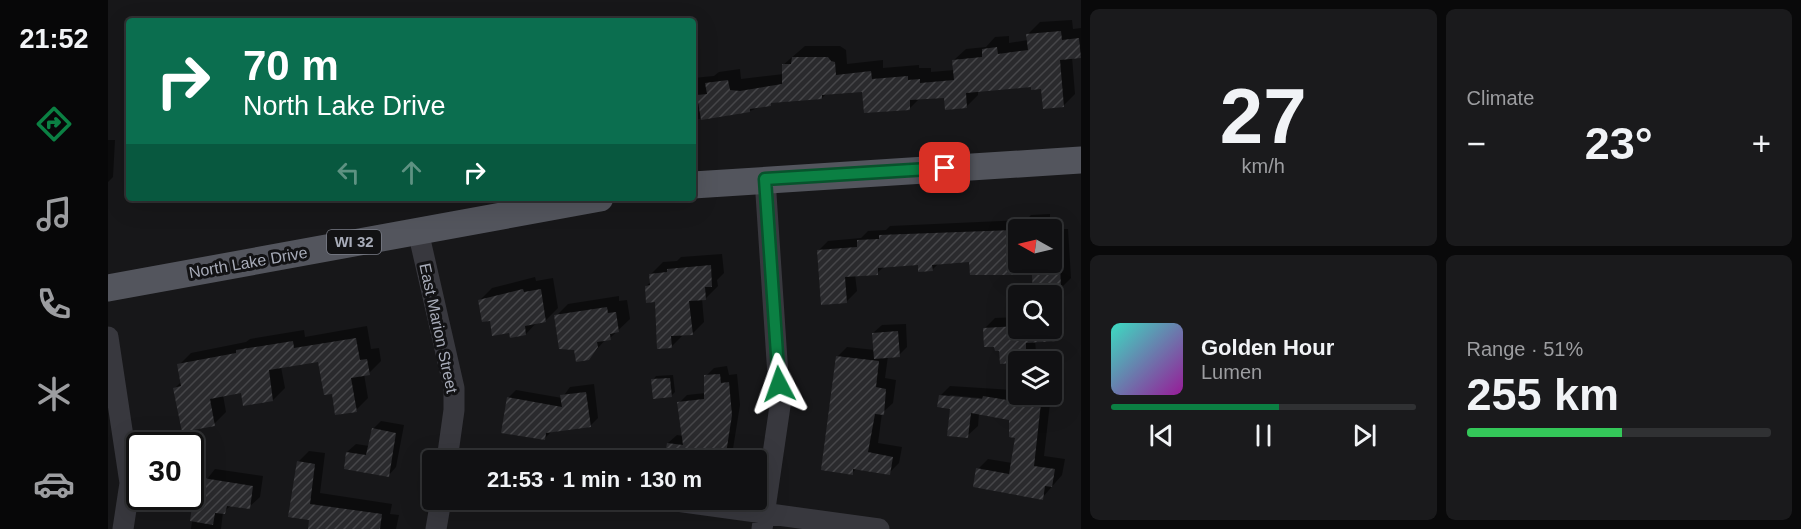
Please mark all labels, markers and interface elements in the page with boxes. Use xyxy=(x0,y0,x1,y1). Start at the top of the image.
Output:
text: 21:52 xyxy=(19,24,89,54)
icon: right xyxy=(144,42,222,120)
text: 70 m xyxy=(243,42,339,89)
text: 27 xyxy=(1220,72,1307,160)
text: Climate xyxy=(1467,87,1534,109)
text: North Lake Drive xyxy=(243,91,446,121)
icon: directions xyxy=(33,103,75,145)
text: 23° xyxy=(1585,118,1653,169)
text: − xyxy=(1467,125,1486,162)
text: + xyxy=(1752,125,1771,162)
pin xyxy=(919,142,970,193)
icon: arrive xyxy=(928,151,961,184)
text: km/h xyxy=(1242,155,1285,177)
icon: left xyxy=(332,156,365,189)
icon: ahead xyxy=(395,156,428,189)
icon: right xyxy=(458,156,491,189)
icon: music xyxy=(33,193,75,235)
north arrow xyxy=(1008,219,1062,273)
map controls xyxy=(1008,219,1062,405)
road number: WI 32 xyxy=(327,230,381,254)
street label: North Lake Drive xyxy=(187,244,309,281)
street label: East Marion Street xyxy=(416,262,461,395)
icon: phone xyxy=(33,283,75,325)
button: search xyxy=(1008,285,1062,339)
text: Golden Hour xyxy=(1201,335,1334,360)
text: Range · 51% xyxy=(1467,338,1583,360)
button: layers xyxy=(1008,351,1062,405)
position arrow xyxy=(747,352,811,416)
text: Lumen xyxy=(1201,361,1262,383)
text: 255 km xyxy=(1467,369,1619,420)
icon: climate xyxy=(33,373,75,415)
icon: previous xyxy=(1145,419,1178,452)
icon: pause xyxy=(1247,419,1280,452)
icon: next xyxy=(1348,419,1381,452)
speed limit sign: 30 xyxy=(126,432,204,510)
icon: car xyxy=(33,463,75,505)
text: 21:53 · 1 min · 130 m xyxy=(487,467,702,492)

